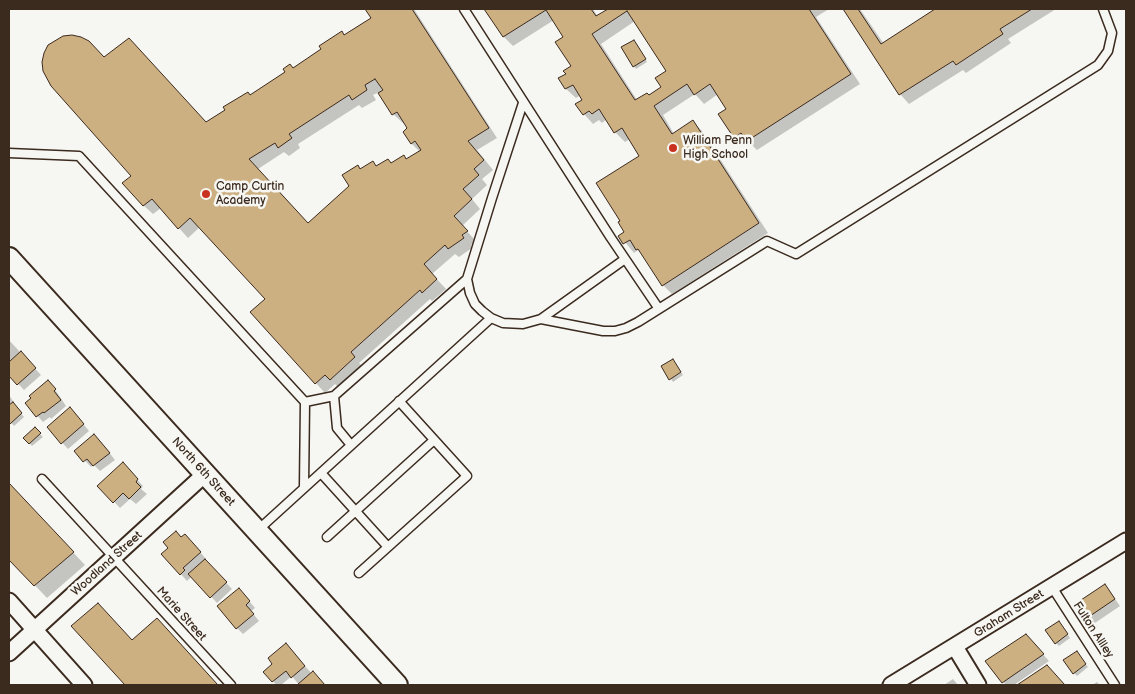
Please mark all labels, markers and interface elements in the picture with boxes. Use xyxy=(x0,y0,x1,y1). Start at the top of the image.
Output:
place label: William Penn High School xyxy=(683,134,752,162)
marker: William Penn High School xyxy=(667,142,679,154)
place label: Camp Curtin Academy xyxy=(216,180,284,208)
marker: Camp Curtin Academy xyxy=(200,188,212,200)
street label: North 6th Street xyxy=(168,435,238,509)
street label: Woodland Street xyxy=(69,529,145,599)
street label: Marie Street xyxy=(153,584,209,644)
street label: Graham Street xyxy=(972,587,1046,641)
street label: Fulton Allley xyxy=(1069,599,1117,661)

